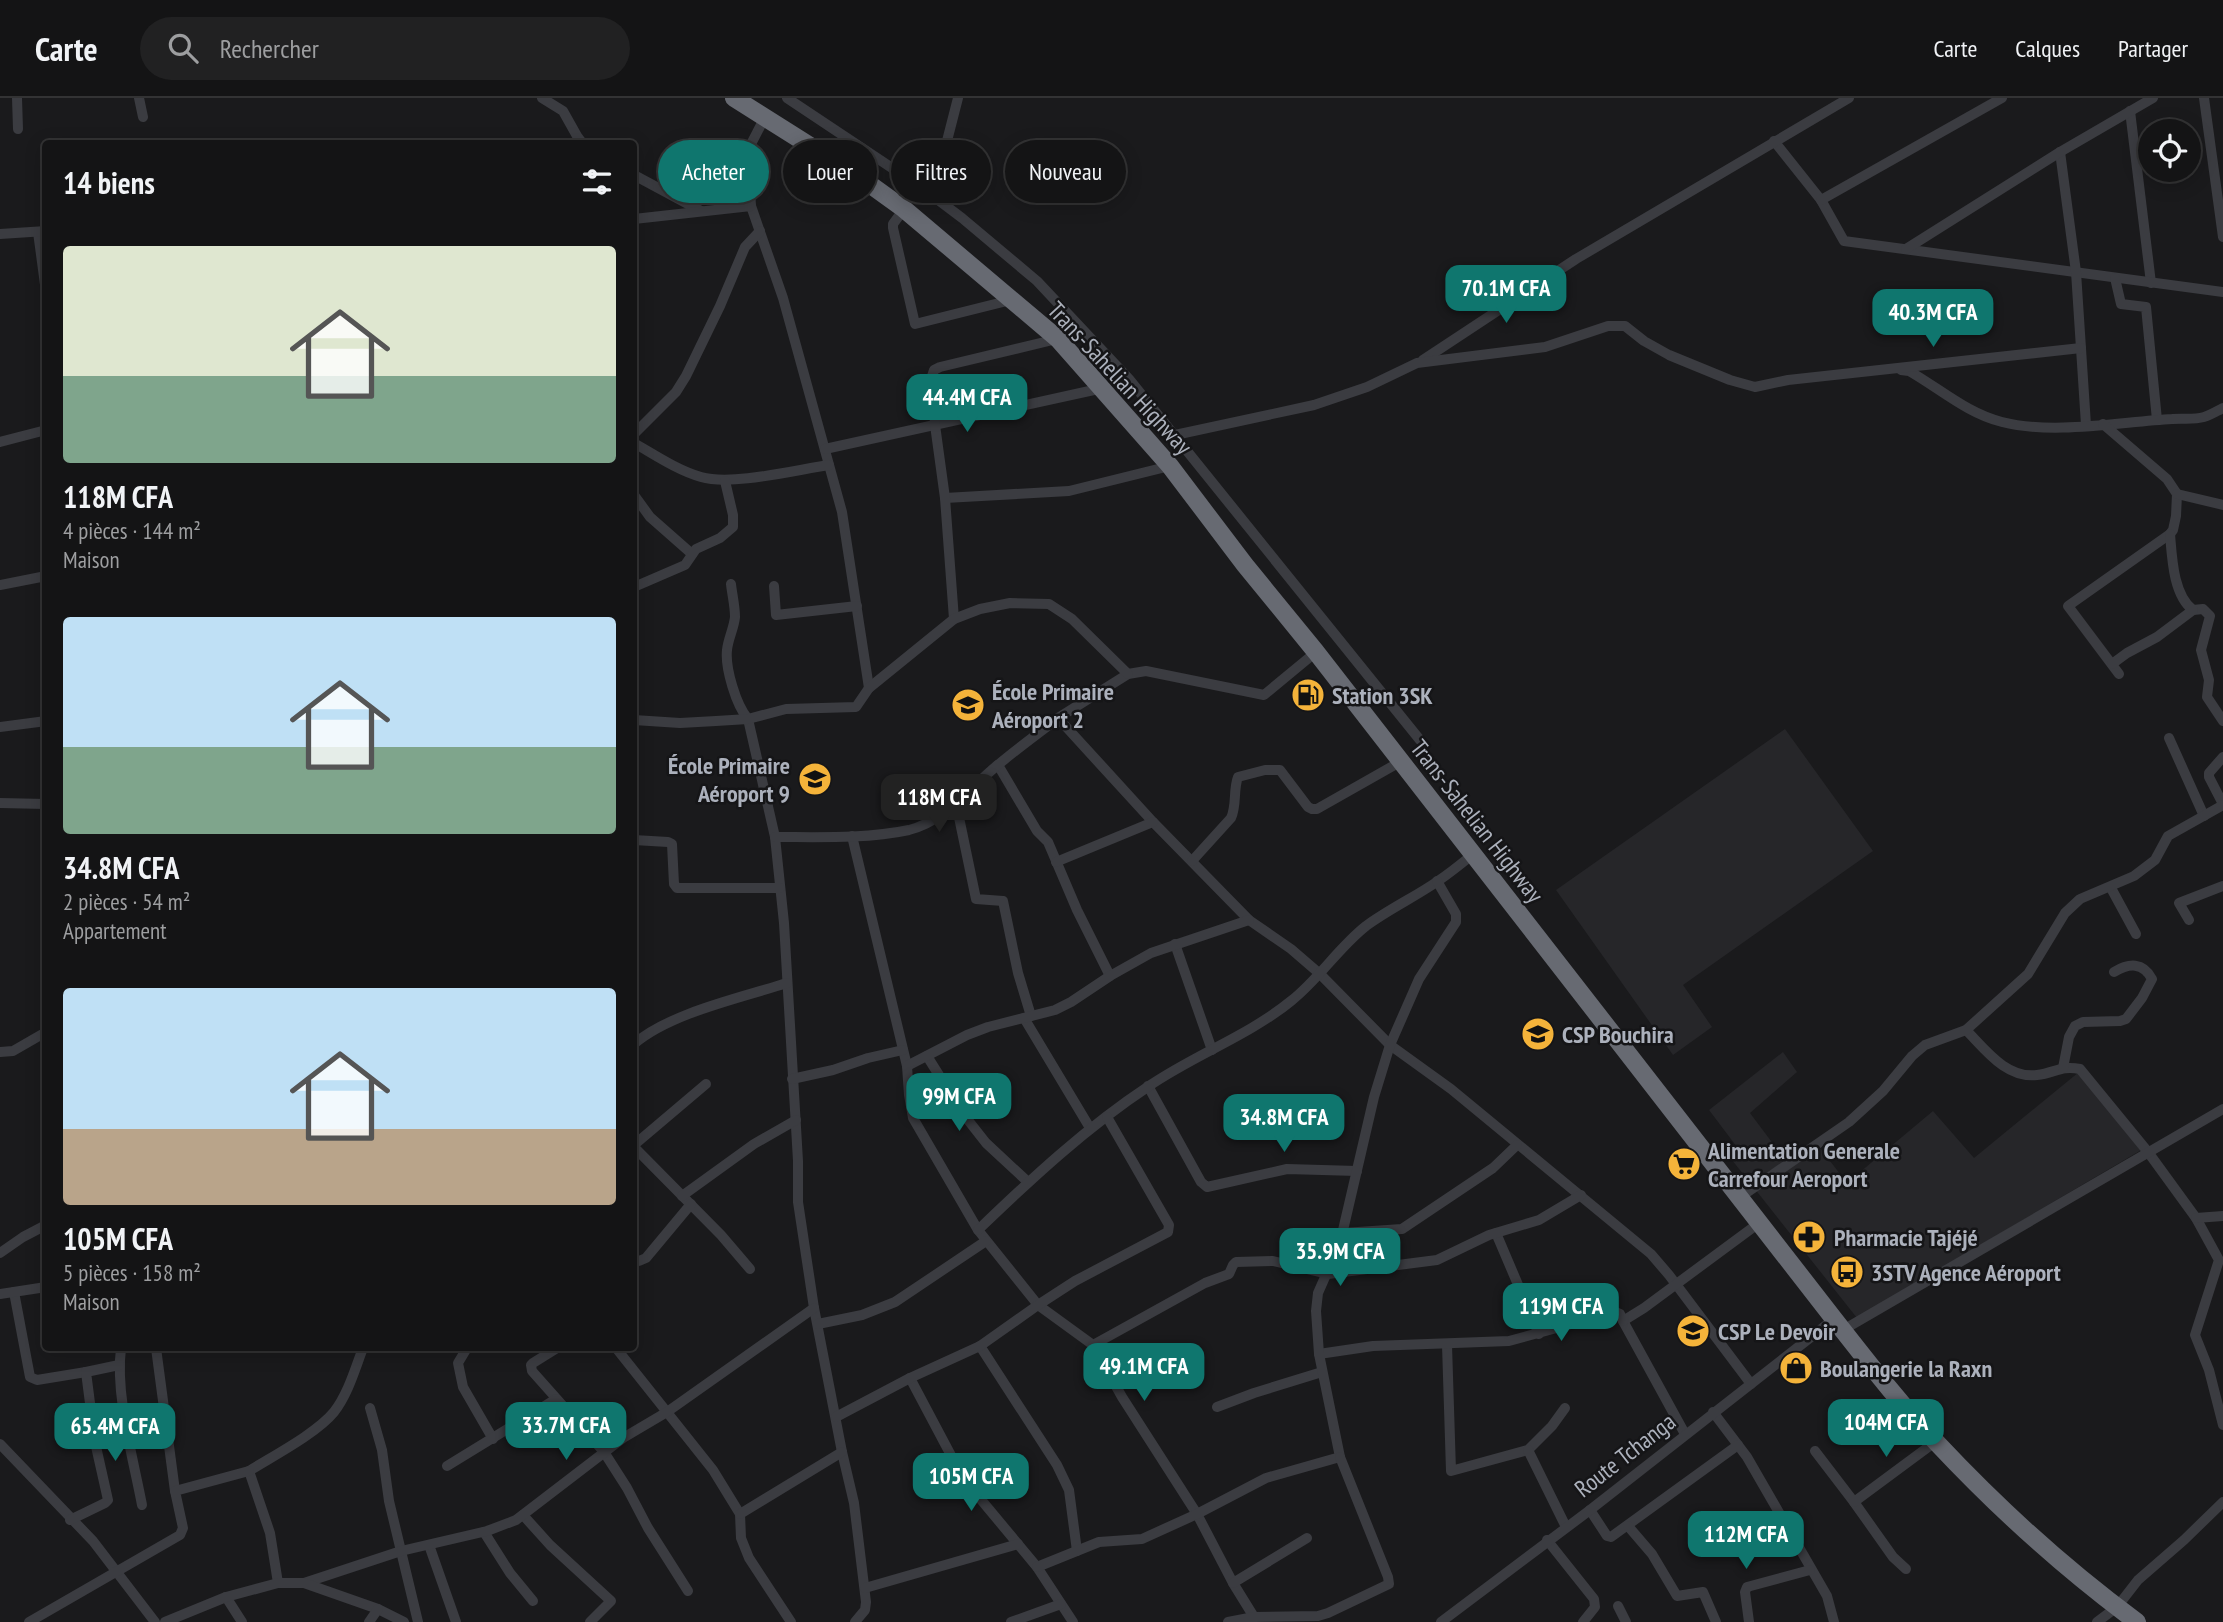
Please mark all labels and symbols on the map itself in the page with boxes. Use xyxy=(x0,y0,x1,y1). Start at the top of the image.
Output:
pin: 70.1M CFA xyxy=(1426,266,1586,325)
pin: 40.3M CFA xyxy=(1853,289,2013,349)
street label: Trans-Sahelian Highway xyxy=(1041,295,1199,461)
pin: 44.4M CFA xyxy=(887,374,1047,434)
place label: École Primaire Aéroport 2 xyxy=(991,676,1114,735)
fuel station icon: Station 3SK xyxy=(1289,676,1327,714)
place label: Station 3SK xyxy=(1332,680,1433,711)
school or university icon: École Primaire Aéroport 2 xyxy=(949,686,987,724)
street label: Trans-Sahelian Highway xyxy=(1404,733,1550,909)
place label: École Primaire Aéroport 9 xyxy=(668,750,790,809)
school or university icon: École Primaire Aéroport 9 xyxy=(796,760,834,798)
pin: 118M CFA xyxy=(867,774,1011,834)
school or university icon: CSP Bouchira xyxy=(1519,1015,1557,1053)
place label: CSP Bouchira xyxy=(1562,1019,1674,1050)
pin: 99M CFA xyxy=(894,1074,1024,1133)
pin: 34.8M CFA xyxy=(1204,1094,1364,1154)
place label: Alimentation Generale Carrefour Aeroport xyxy=(1707,1135,1900,1194)
supermarket icon: Alimentation Generale Carrefour Aeroport xyxy=(1665,1145,1703,1183)
pharmacy icon: Pharmacie Tajéjé xyxy=(1790,1218,1828,1256)
place label: Pharmacie Tajéjé xyxy=(1834,1222,1978,1253)
pin: 35.9M CFA xyxy=(1260,1228,1420,1288)
bus stop icon: 3STV Agence Aéroport xyxy=(1828,1253,1866,1291)
place label: 3STV Agence Aéroport xyxy=(1871,1257,2061,1288)
pin: 119M CFA xyxy=(1489,1284,1633,1343)
school or university icon: CSP Le Devoir xyxy=(1674,1312,1712,1350)
place label: CSP Le Devoir xyxy=(1718,1316,1836,1347)
pin: 49.1M CFA xyxy=(1064,1344,1224,1403)
shop icon: Boulangerie la Raxn xyxy=(1777,1349,1815,1387)
place label: Boulangerie la Raxn xyxy=(1820,1353,1992,1384)
pin: 104M CFA xyxy=(1814,1400,1958,1459)
pin: 33.7M CFA xyxy=(486,1402,646,1462)
pin: 65.4M CFA xyxy=(35,1404,195,1463)
street label: Route Tchanga xyxy=(1568,1406,1682,1504)
pin: 105M CFA xyxy=(899,1454,1043,1513)
pin: 112M CFA xyxy=(1674,1512,1818,1571)

